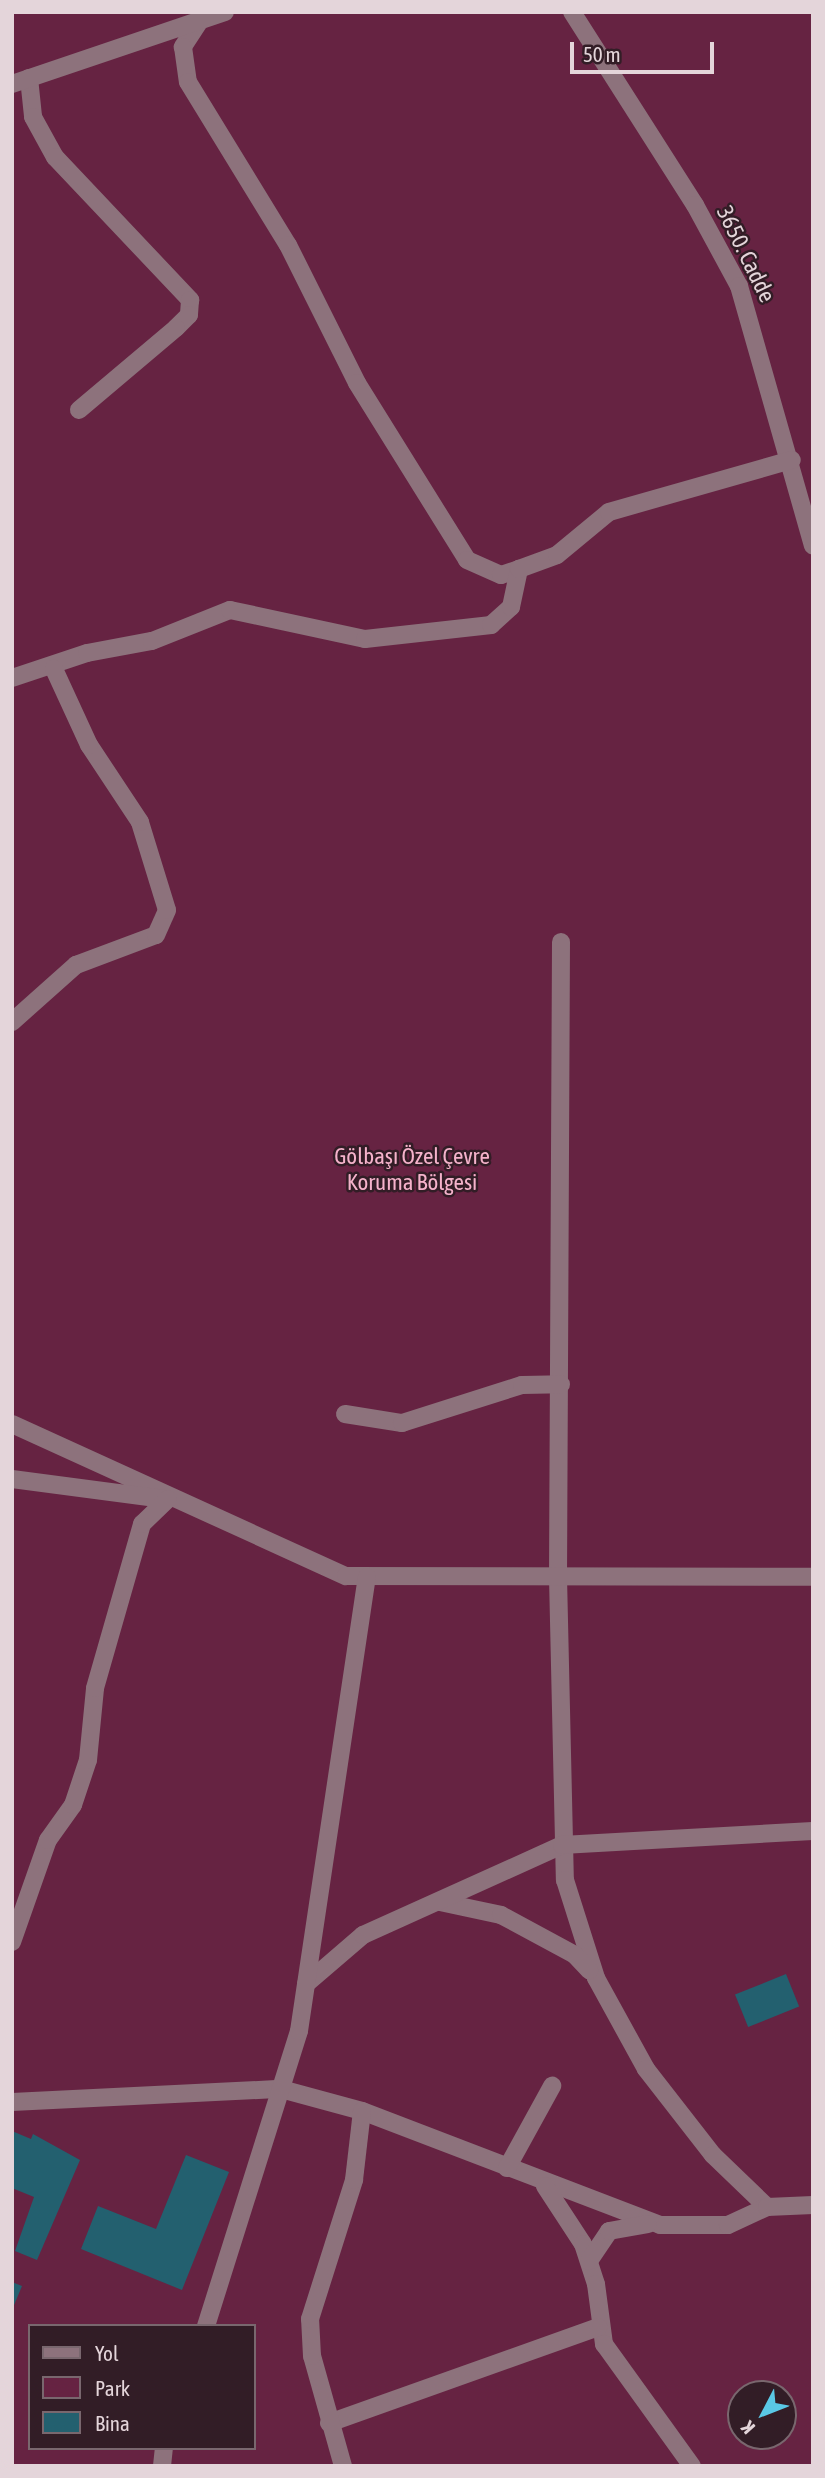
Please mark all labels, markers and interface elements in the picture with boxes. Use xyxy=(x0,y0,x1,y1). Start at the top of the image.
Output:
scale bar xyxy=(573,28,716,72)
text: 50 m xyxy=(583,42,621,66)
street label: 3650. Cadde xyxy=(711,201,781,307)
park label: Gölbaşı Özel Çevre Koruma Bölgesi xyxy=(334,1142,490,1196)
legend xyxy=(28,2324,256,2450)
text: Yol xyxy=(95,2341,119,2365)
text: Park xyxy=(95,2376,130,2400)
north arrow xyxy=(727,2380,797,2450)
text: Bina xyxy=(95,2411,130,2435)
text: K xyxy=(737,2417,759,2439)

